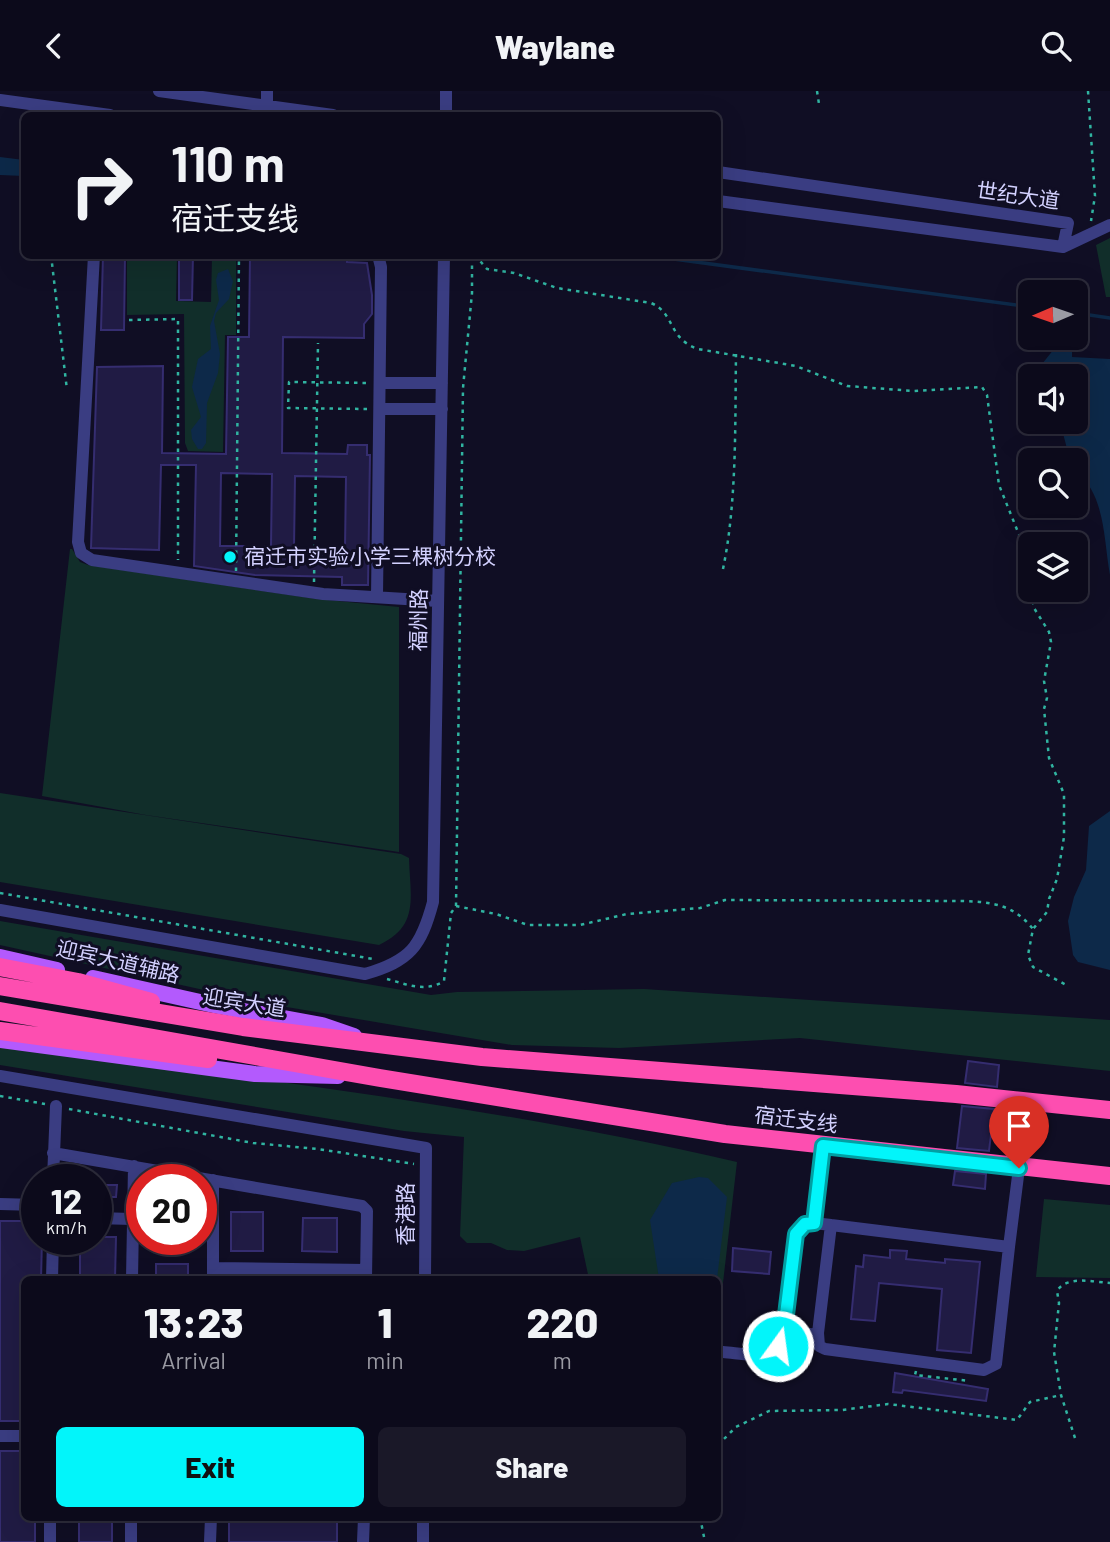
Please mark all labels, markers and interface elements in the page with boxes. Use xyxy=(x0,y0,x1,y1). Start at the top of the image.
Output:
icon: back xyxy=(35,27,73,65)
text: Waylane xyxy=(495,27,615,65)
icon: search xyxy=(1037,27,1075,65)
text: 110 m xyxy=(171,133,285,192)
icon: right xyxy=(56,140,147,231)
street label: 世纪大道 xyxy=(975,176,1062,213)
text: 宿迁支线 xyxy=(171,198,299,236)
north arrow xyxy=(1018,280,1088,350)
map controls xyxy=(1018,280,1088,602)
button: sound xyxy=(1018,364,1088,434)
button: search xyxy=(1018,448,1088,518)
button: layers xyxy=(1018,532,1088,602)
place label: 宿迁市实验小学三棵树分校 xyxy=(244,543,496,568)
marker: 宿迁市实验小学三棵树分校 xyxy=(222,549,238,565)
street label: 福州路 xyxy=(404,588,431,652)
street label: 迎宾大道辅路 xyxy=(54,934,183,987)
street label: 迎宾大道 xyxy=(201,983,288,1020)
pin xyxy=(989,1096,1049,1168)
street label: 宿迁支线 xyxy=(753,1101,839,1136)
icon: arrive xyxy=(1000,1107,1038,1145)
speed limit sign: 20 xyxy=(126,1164,217,1255)
text: 12 xyxy=(50,1179,82,1221)
street label: 香港路 xyxy=(392,1183,417,1246)
text: km/h xyxy=(46,1216,87,1238)
text: 13:23 xyxy=(144,1296,244,1346)
text: 1 xyxy=(378,1296,392,1346)
text: 220 xyxy=(526,1296,598,1346)
position arrow xyxy=(741,1309,815,1383)
text: Arrival xyxy=(162,1346,226,1374)
text: min xyxy=(366,1346,404,1374)
text: m xyxy=(553,1346,572,1374)
button: Exit xyxy=(56,1427,364,1507)
button: Share xyxy=(378,1427,686,1507)

